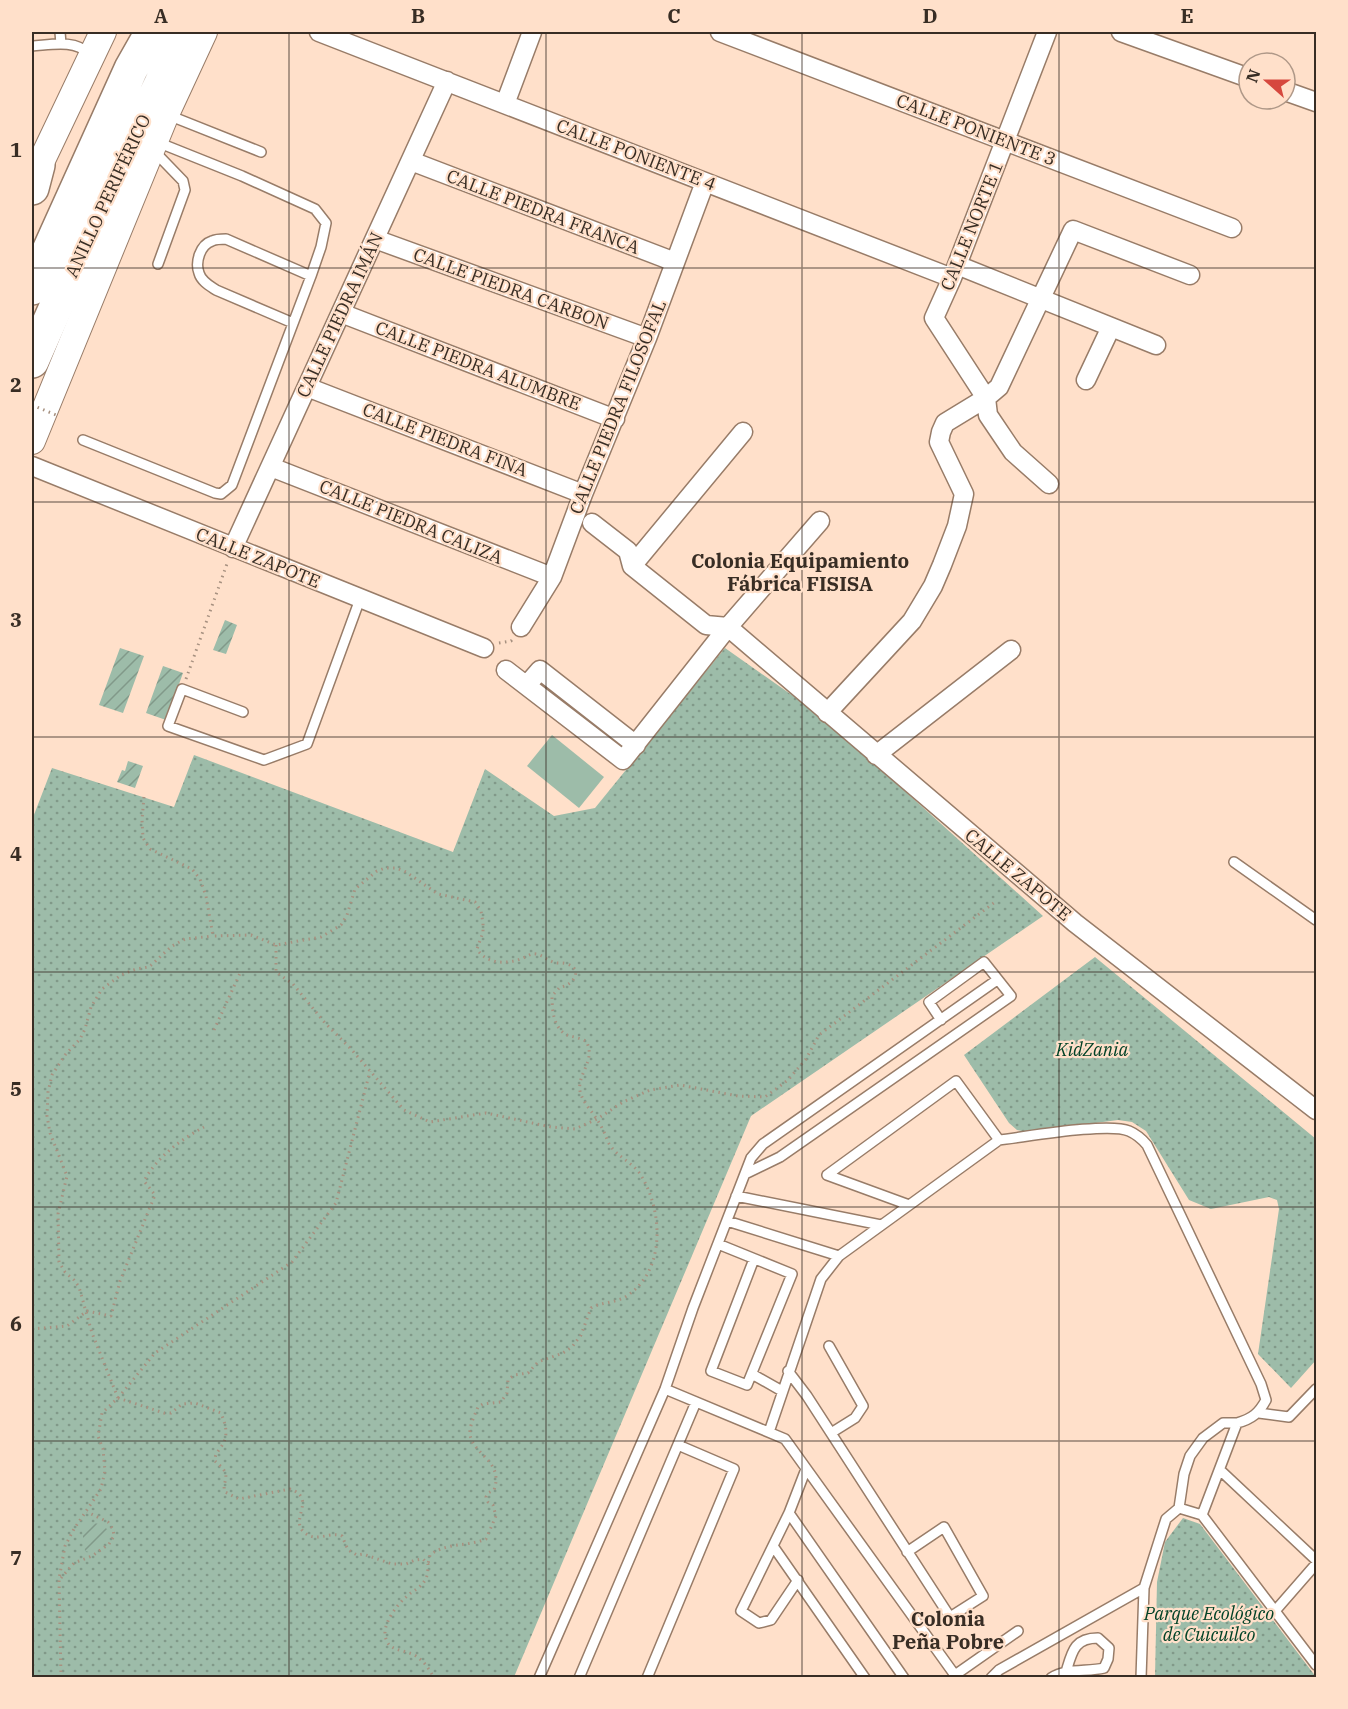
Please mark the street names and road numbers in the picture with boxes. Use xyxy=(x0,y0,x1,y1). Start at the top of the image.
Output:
street label: CALLE PONIENTE 3 xyxy=(893,89,1059,171)
street label: ANILLO PERIFÉRICO xyxy=(60,111,155,281)
street label: CALLE PONIENTE 4 xyxy=(553,114,719,196)
street label: CALLE NORTE 1 xyxy=(935,158,1008,294)
street label: CALLE PIEDRA FRANCA xyxy=(443,164,644,259)
street label: CALLE PIEDRA IMÁN xyxy=(291,229,388,401)
street label: CALLE PIEDRA CARBON xyxy=(410,242,612,335)
street label: CALLE PIEDRA FILOSOFAL xyxy=(564,296,671,517)
street label: CALLE PIEDRA ALUMBRE xyxy=(372,316,584,415)
street label: CALLE PIEDRA FINA xyxy=(359,397,532,482)
street label: CALLE PIEDRA CALIZA xyxy=(316,474,507,569)
street label: CALLE ZAPOTE xyxy=(193,522,324,593)
street label: CALLE ZAPOTE xyxy=(960,823,1076,926)

